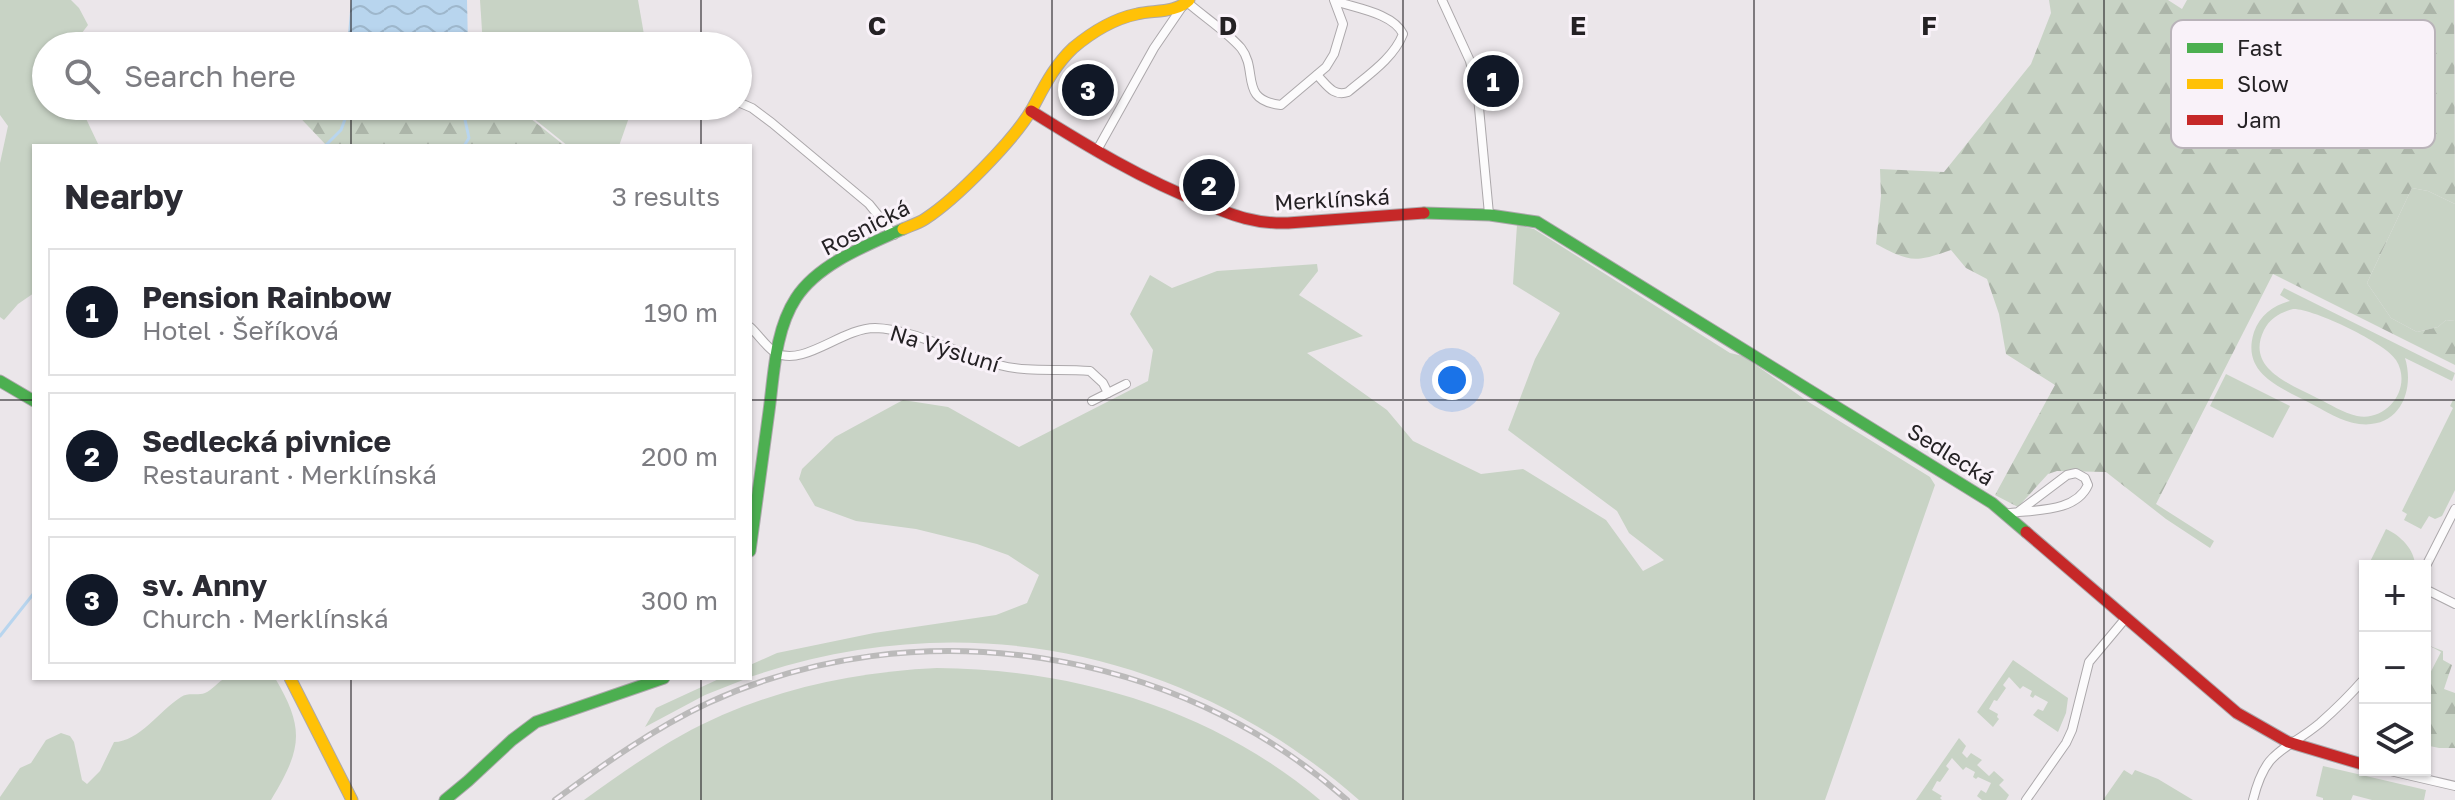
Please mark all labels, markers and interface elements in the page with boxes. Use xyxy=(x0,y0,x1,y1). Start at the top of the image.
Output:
text: C xyxy=(868,10,886,41)
text: D xyxy=(1219,10,1237,41)
text: E xyxy=(1570,10,1586,41)
text: F xyxy=(1921,10,1937,41)
legend xyxy=(2171,20,2435,148)
search box xyxy=(32,32,752,120)
text: Fast xyxy=(2237,34,2283,61)
pin: 1 xyxy=(1467,51,1519,111)
icon: search xyxy=(60,54,104,98)
text: Search here xyxy=(124,58,296,94)
pin: 3 xyxy=(1062,60,1114,120)
text: Slow xyxy=(2237,70,2289,97)
text: Jam xyxy=(2237,106,2281,133)
pin: 2 xyxy=(1183,155,1235,215)
text: Nearby xyxy=(64,176,184,216)
text: 3 results xyxy=(612,181,720,212)
street label: Merklínská xyxy=(1274,182,1390,216)
street label: Rosnická xyxy=(816,193,914,261)
text: Pension Rainbow xyxy=(142,279,392,315)
text: 1 xyxy=(85,297,99,328)
text: 190 m xyxy=(644,297,718,328)
text: Hotel · Šeříková xyxy=(142,315,339,346)
street label: Na Výsluní xyxy=(887,319,1005,378)
your location xyxy=(1432,360,1472,400)
street label: Sedlecká xyxy=(1903,417,1999,491)
text: Sedlecká pivnice xyxy=(142,423,391,459)
text: 2 xyxy=(84,441,100,472)
text: 200 m xyxy=(641,441,718,472)
text: Restaurant · Merklínská xyxy=(142,459,437,490)
map controls xyxy=(2359,560,2431,776)
button: + xyxy=(2359,560,2431,632)
text: sv. Anny xyxy=(142,567,267,603)
text: 3 xyxy=(84,585,100,616)
text: 300 m xyxy=(641,585,718,616)
text: Church · Merklínská xyxy=(142,603,389,634)
button: − xyxy=(2359,632,2431,704)
button: layers xyxy=(2359,704,2431,776)

